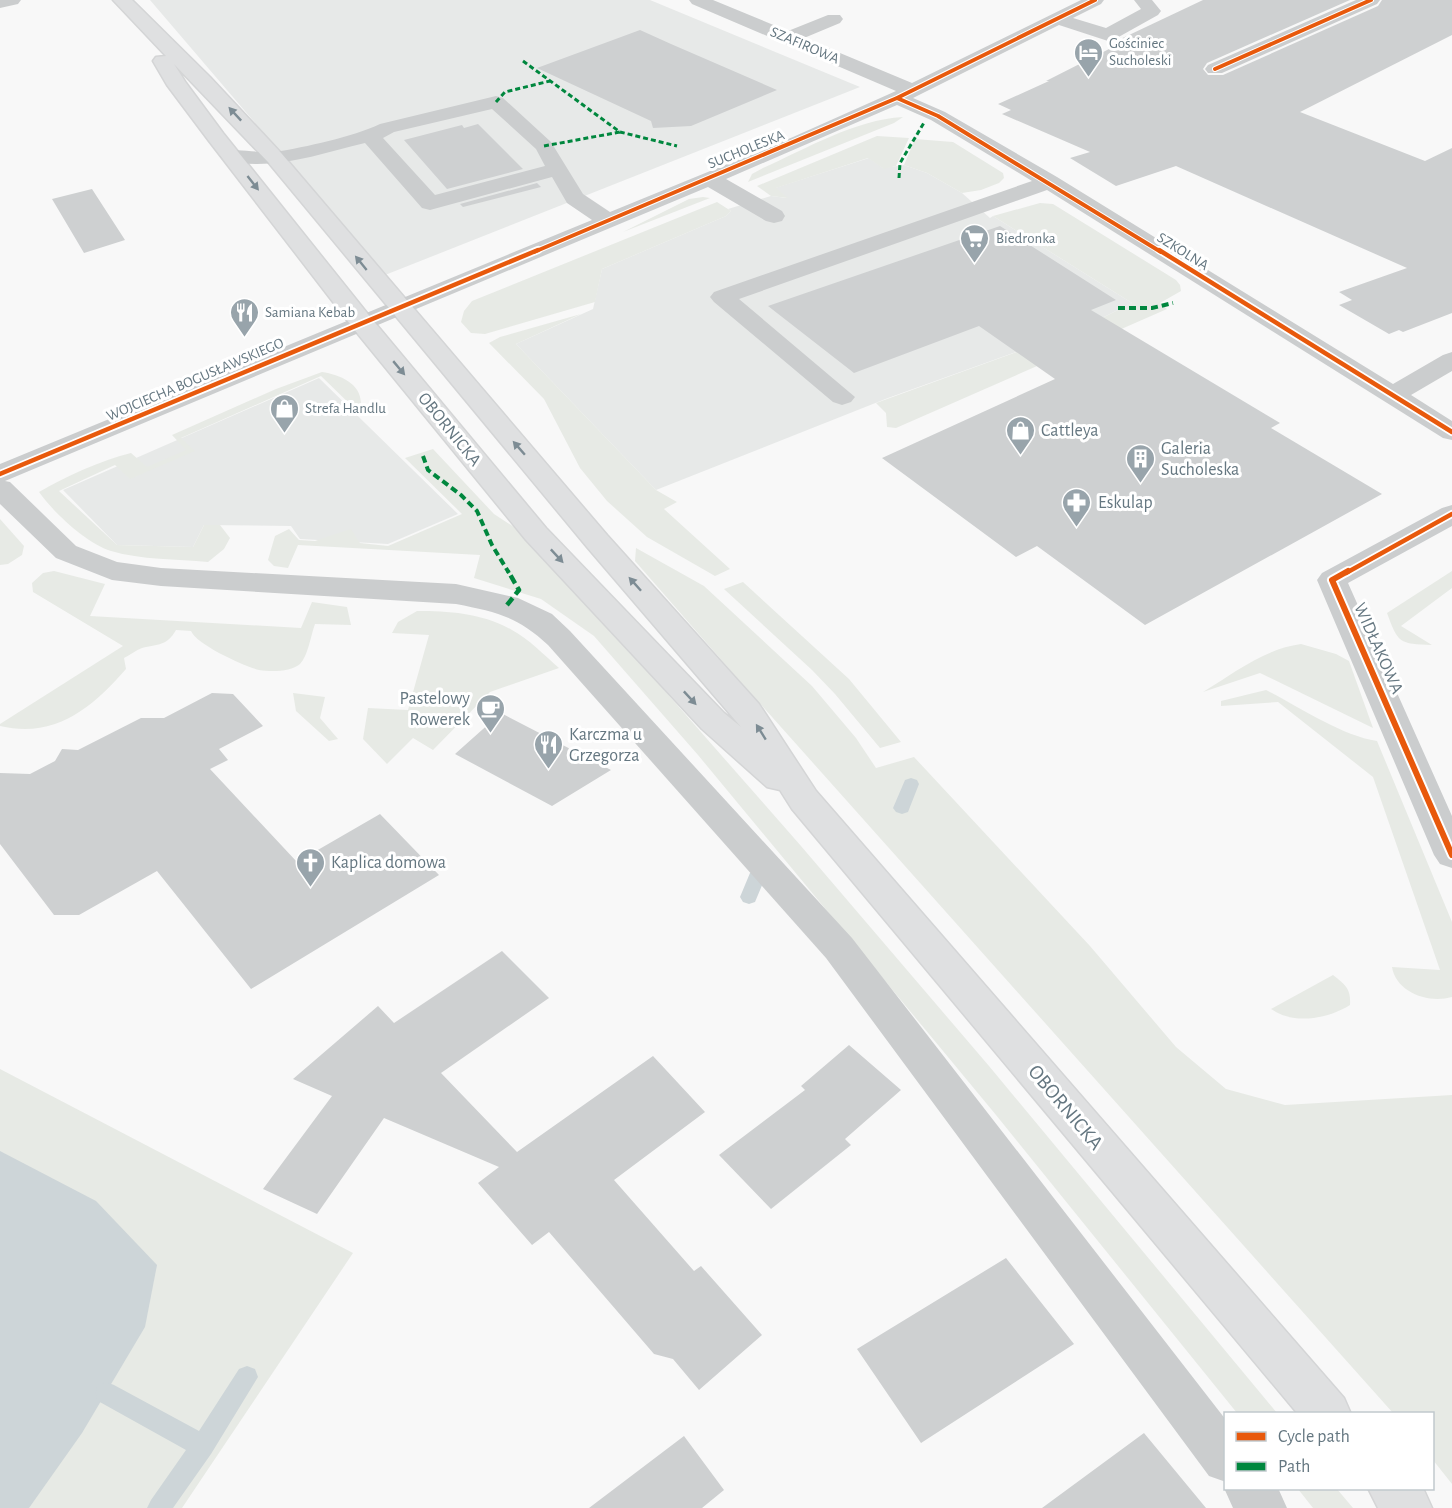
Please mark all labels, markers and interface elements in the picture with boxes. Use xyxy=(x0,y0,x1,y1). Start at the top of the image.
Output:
street label: SZAFIROWA xyxy=(768,24,842,67)
hotel icon: Gościniec Sucholeski xyxy=(1072,36,1104,78)
place label: Gościniec Sucholeski xyxy=(1109,36,1171,68)
one-way arrow xyxy=(228,107,242,122)
street label: SUCHOLESKA xyxy=(706,127,787,172)
one-way arrow xyxy=(246,175,259,191)
supermarket icon: Biedronka xyxy=(959,222,991,264)
street label: SZKOLNA xyxy=(1154,230,1211,273)
place label: Biedronka xyxy=(996,231,1056,246)
one-way arrow xyxy=(355,256,368,271)
restaurant icon: Samiana Kebab xyxy=(228,296,260,338)
place label: Samiana Kebab xyxy=(265,305,356,320)
street label: WOJCIECHA BOGUSŁAWSKIEGO xyxy=(104,335,286,424)
one-way arrow xyxy=(392,360,405,375)
street label: OBORNICKA xyxy=(414,389,485,470)
shop icon: Strefa Handlu xyxy=(268,392,300,434)
place label: Strefa Handlu xyxy=(305,401,386,416)
shop icon: Cattleya xyxy=(1004,414,1036,456)
place label: Cattleya xyxy=(1041,422,1099,440)
place label: Galeria Sucholeska xyxy=(1161,440,1239,479)
one-way arrow xyxy=(513,441,526,456)
building icon: Galeria Sucholeska xyxy=(1124,442,1156,484)
pharmacy icon: Eskulap xyxy=(1061,486,1093,528)
place label: Eskulap xyxy=(1098,494,1153,512)
one-way arrow xyxy=(549,549,563,563)
one-way arrow xyxy=(629,577,642,592)
street label: WIDŁAKOWA xyxy=(1350,600,1406,697)
place label: Pastelowy Rowerek xyxy=(399,690,471,729)
one-way arrow xyxy=(683,691,697,705)
cafe icon: Pastelowy Rowerek xyxy=(475,692,507,734)
one-way arrow xyxy=(756,724,767,741)
place label: Karczma u Grzegorza xyxy=(569,726,642,765)
restaurant icon: Karczma u Grzegorza xyxy=(532,728,564,770)
church icon: Kaplica domowa xyxy=(294,846,326,888)
place label: Kaplica domowa xyxy=(331,854,446,872)
street label: OBORNICKA xyxy=(1024,1061,1107,1154)
legend xyxy=(1224,1412,1434,1490)
text: Cycle path xyxy=(1278,1428,1350,1446)
text: Path xyxy=(1278,1458,1310,1476)

